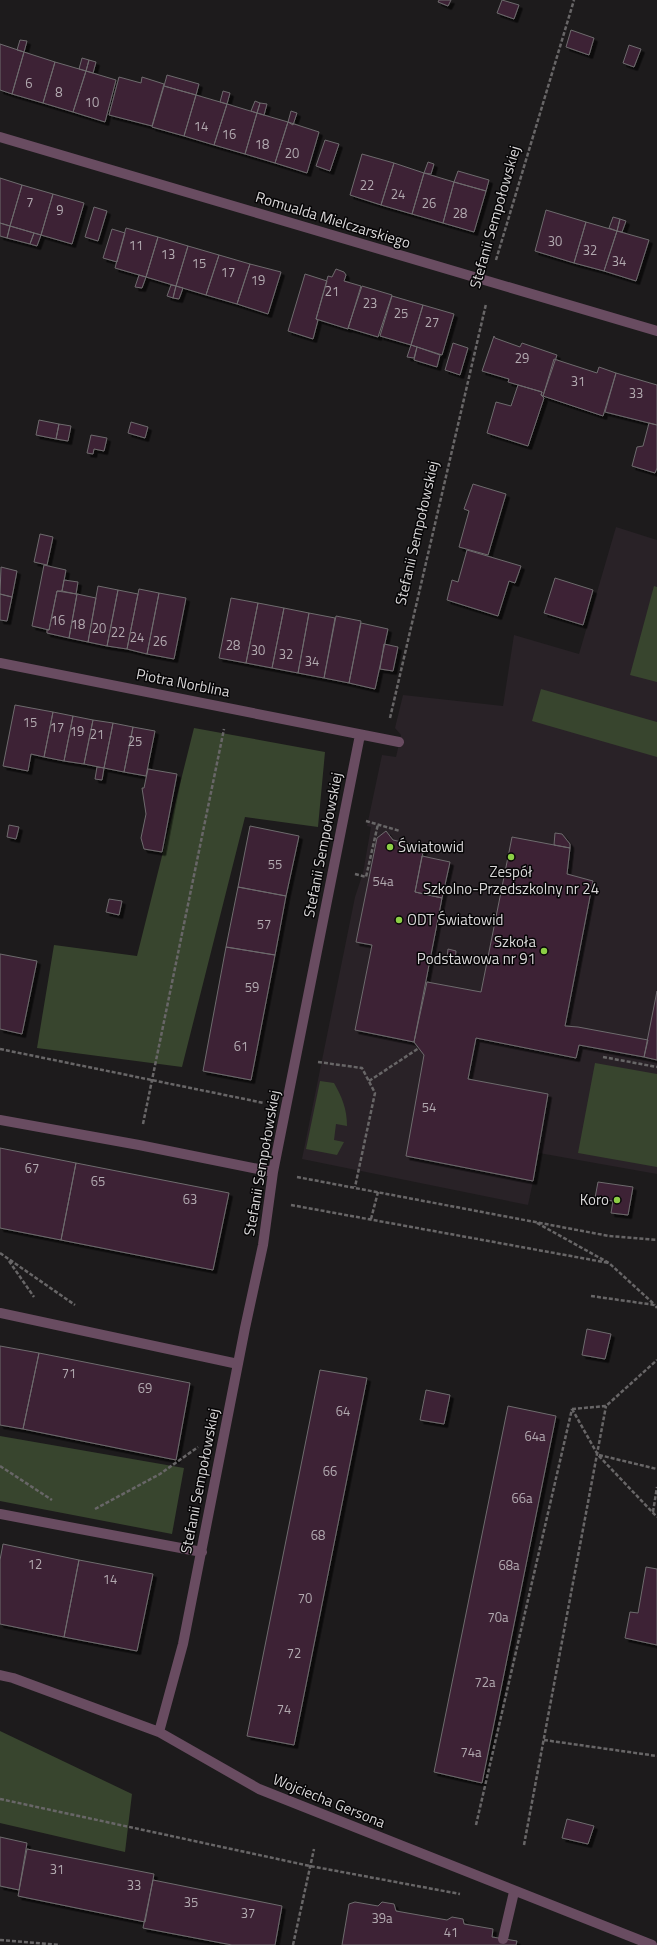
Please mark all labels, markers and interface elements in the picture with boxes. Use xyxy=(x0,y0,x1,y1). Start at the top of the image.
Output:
house number: 6 xyxy=(25,73,33,93)
house number: 8 xyxy=(55,82,63,102)
house number: 10 xyxy=(85,92,99,112)
house number: 14 xyxy=(194,116,208,136)
house number: 16 xyxy=(222,124,236,144)
house number: 18 xyxy=(255,134,269,154)
house number: 20 xyxy=(285,143,299,163)
street label: Stefanii Sempołowskiej xyxy=(463,143,526,291)
house number: 22 xyxy=(360,175,374,195)
house number: 24 xyxy=(391,184,405,204)
street label: Romualda Mielczarskiego xyxy=(253,185,414,254)
house number: 7 xyxy=(26,192,34,212)
house number: 26 xyxy=(422,193,436,213)
house number: 9 xyxy=(56,200,64,220)
house number: 28 xyxy=(453,203,467,223)
house number: 30 xyxy=(548,231,562,251)
house number: 11 xyxy=(129,235,143,255)
house number: 32 xyxy=(583,240,597,260)
house number: 13 xyxy=(161,244,175,264)
house number: 34 xyxy=(612,251,626,271)
house number: 15 xyxy=(192,253,206,273)
house number: 17 xyxy=(221,262,235,282)
house number: 19 xyxy=(251,270,265,290)
house number: 21 xyxy=(325,281,339,301)
house number: 23 xyxy=(363,293,377,313)
house number: 25 xyxy=(394,303,408,323)
house number: 27 xyxy=(425,312,439,332)
house number: 29 xyxy=(515,348,529,368)
house number: 31 xyxy=(571,371,585,391)
house number: 33 xyxy=(629,383,643,403)
street label: Stefanii Sempołowskiej xyxy=(389,458,444,607)
house number: 16 xyxy=(51,610,65,630)
house number: 18 xyxy=(71,614,85,634)
house number: 20 xyxy=(92,618,106,638)
house number: 22 xyxy=(111,622,125,642)
house number: 24 xyxy=(130,627,144,647)
house number: 26 xyxy=(153,631,167,651)
house number: 28 xyxy=(226,635,240,655)
house number: 30 xyxy=(251,640,265,660)
house number: 32 xyxy=(279,644,293,664)
house number: 34 xyxy=(305,651,319,671)
street label: Piotra Norblina xyxy=(134,662,232,703)
house number: 15 xyxy=(23,712,37,732)
house number: 17 xyxy=(50,717,64,737)
house number: 19 xyxy=(70,721,84,741)
house number: 21 xyxy=(90,724,104,744)
house number: 25 xyxy=(128,731,142,751)
street label: Stefanii Sempołowskiej xyxy=(297,770,348,919)
place label: Światowid xyxy=(398,835,464,858)
marker: Światowid xyxy=(385,842,395,852)
marker: Zespół Szkolno-Przedszkolny nr 24 xyxy=(506,852,516,862)
house number: 55 xyxy=(268,854,282,874)
place label: Zespół Szkolno-Przedszkolny nr 24 xyxy=(423,860,599,900)
house number: 54a xyxy=(372,871,394,891)
place label: ODT Światowid xyxy=(407,908,503,931)
house number: 57 xyxy=(257,914,271,934)
marker: ODT Światowid xyxy=(394,915,404,925)
place label: Szkoła Podstawowa nr 91 xyxy=(417,930,536,970)
marker: Szkoła Podstawowa nr 91 xyxy=(539,946,549,956)
house number: 59 xyxy=(245,977,259,997)
house number: 61 xyxy=(234,1036,248,1056)
street label: Stefanii Sempołowskiej xyxy=(237,1088,286,1238)
house number: 54 xyxy=(422,1097,436,1117)
house number: 67 xyxy=(25,1158,39,1178)
house number: 65 xyxy=(91,1171,105,1191)
place label: Koro xyxy=(580,1188,609,1211)
house number: 63 xyxy=(183,1189,197,1209)
marker: Koro xyxy=(612,1195,622,1205)
house number: 71 xyxy=(62,1363,76,1383)
house number: 69 xyxy=(138,1378,152,1398)
house number: 64 xyxy=(336,1401,350,1421)
street label: Stefanii Sempołowskiej xyxy=(174,1406,225,1555)
house number: 64a xyxy=(524,1426,546,1446)
house number: 66 xyxy=(323,1461,337,1481)
house number: 66a xyxy=(511,1488,533,1508)
house number: 68 xyxy=(311,1525,325,1545)
house number: 12 xyxy=(28,1554,42,1574)
house number: 68a xyxy=(498,1555,520,1575)
house number: 14 xyxy=(103,1569,117,1589)
house number: 70 xyxy=(298,1588,312,1608)
house number: 70a xyxy=(487,1607,509,1627)
house number: 72 xyxy=(287,1643,301,1663)
house number: 72a xyxy=(474,1672,496,1692)
house number: 74 xyxy=(277,1699,291,1719)
house number: 74a xyxy=(460,1742,482,1762)
street label: Wojciecha Gersona xyxy=(269,1767,389,1834)
house number: 31 xyxy=(50,1859,64,1879)
house number: 33 xyxy=(127,1875,141,1895)
house number: 35 xyxy=(184,1892,198,1912)
house number: 37 xyxy=(241,1903,255,1923)
house number: 39a xyxy=(371,1908,393,1928)
house number: 41 xyxy=(444,1922,458,1942)

